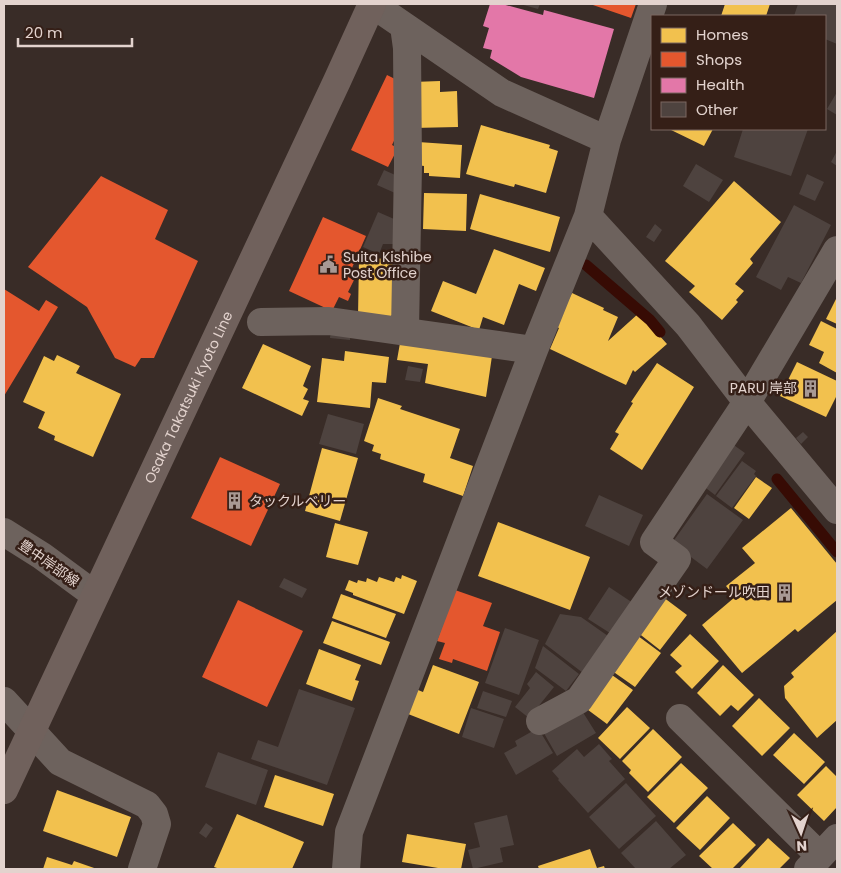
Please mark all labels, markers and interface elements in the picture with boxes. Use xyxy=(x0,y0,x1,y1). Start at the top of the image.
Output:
scale bar xyxy=(18,15,131,47)
legend xyxy=(651,15,826,130)
text: 20 m xyxy=(25,22,63,43)
text: Homes xyxy=(696,24,749,45)
text: Shops xyxy=(696,49,742,70)
text: Health xyxy=(696,74,745,95)
text: Other xyxy=(696,99,738,120)
place label: Suita Kishibe Post Office xyxy=(343,247,432,283)
public building icon: Suita Kishibe Post Office xyxy=(319,255,339,275)
street label: Osaka Takatsuki Kyoto Line xyxy=(139,308,238,487)
place label: PARU 岸部 xyxy=(730,378,797,398)
building icon: PARU 岸部 xyxy=(801,378,821,398)
building icon: タックルベリー xyxy=(225,491,245,511)
place label: タックルベリー xyxy=(249,491,347,511)
street label: 豊中岸部線 xyxy=(15,535,83,591)
place label: メゾンドール吹田 xyxy=(658,582,770,602)
building icon: メゾンドール吹田 xyxy=(774,582,794,602)
north arrow xyxy=(776,808,826,858)
text: N xyxy=(796,836,807,856)

